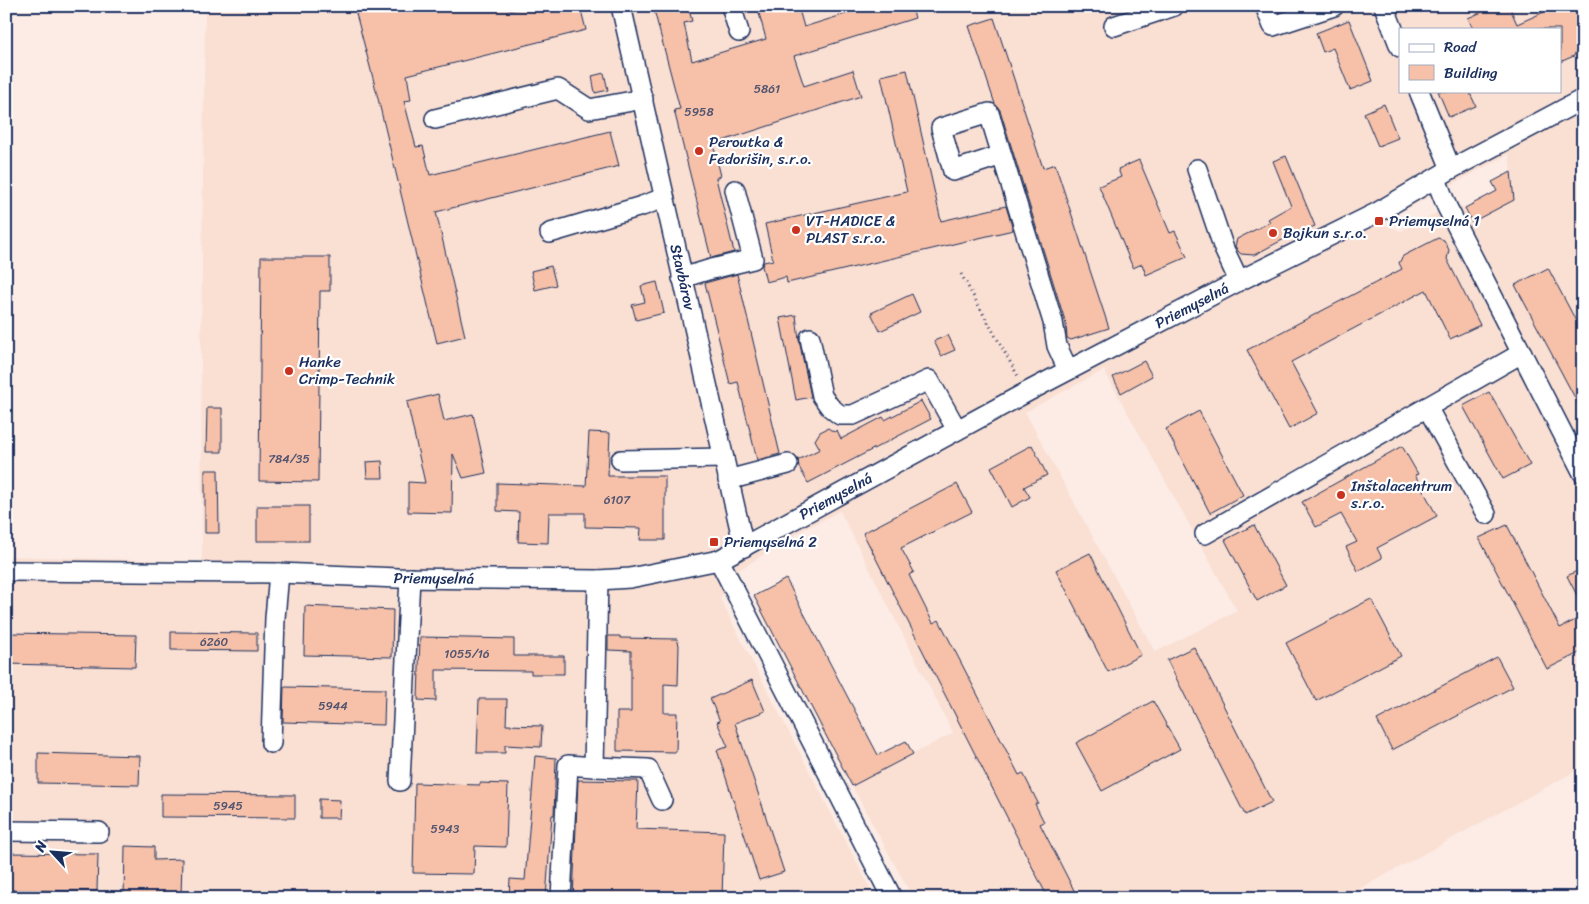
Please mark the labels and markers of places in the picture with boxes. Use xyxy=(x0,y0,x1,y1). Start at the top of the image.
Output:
place label: Peroutka & Fedorišin, s.r.o. xyxy=(709,129,812,172)
marker: Peroutka & Fedorišin, s.r.o. xyxy=(693,145,705,157)
place label: VT-HADICE & PLAST s.r.o. xyxy=(806,208,895,251)
place label: Priemyselná 1 xyxy=(1389,208,1480,234)
marker: Priemyselná 1 xyxy=(1373,215,1385,227)
place label: Bojkun s.r.o. xyxy=(1283,220,1367,246)
marker: VT-HADICE & PLAST s.r.o. xyxy=(790,224,802,236)
marker: Bojkun s.r.o. xyxy=(1267,227,1279,239)
place label: Hanke Crimp-Technik xyxy=(299,349,396,392)
marker: Hanke Crimp-Technik xyxy=(283,365,295,377)
place label: Inštalacentrum s.r.o. xyxy=(1350,473,1452,516)
marker: Inštalacentrum s.r.o. xyxy=(1335,489,1347,501)
place label: Priemyselná 2 xyxy=(724,529,817,555)
marker: Priemyselná 2 xyxy=(708,536,720,548)

